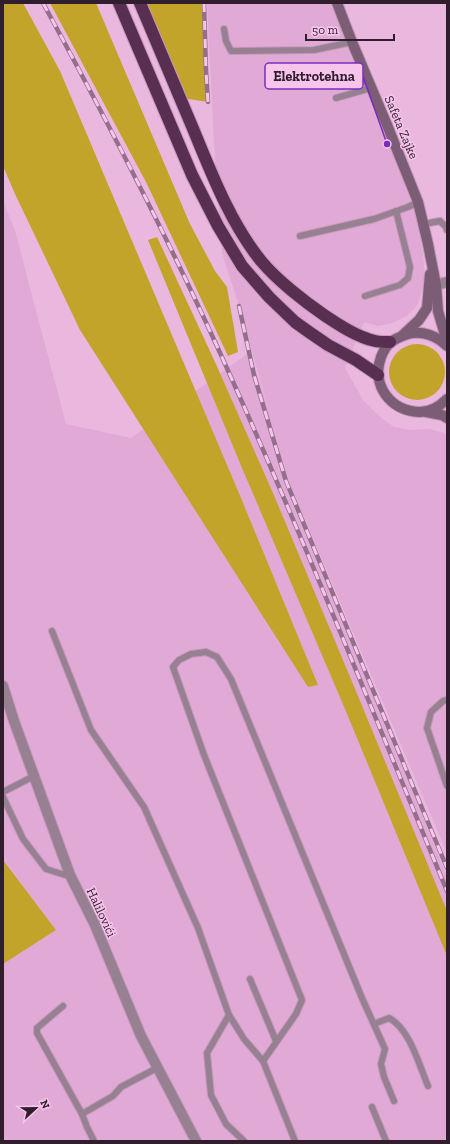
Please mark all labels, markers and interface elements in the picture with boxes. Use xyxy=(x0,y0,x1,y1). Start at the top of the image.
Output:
scale bar xyxy=(306,16,394,42)
text: 50 m xyxy=(312,23,339,37)
callout: Elektrotehna xyxy=(265,63,363,89)
text: Elektrotehna xyxy=(273,68,355,85)
street label: Safeta Zajke xyxy=(381,93,422,161)
street label: Halilovići xyxy=(84,885,120,940)
north arrow xyxy=(16,1088,56,1128)
text: N xyxy=(37,1098,53,1111)

